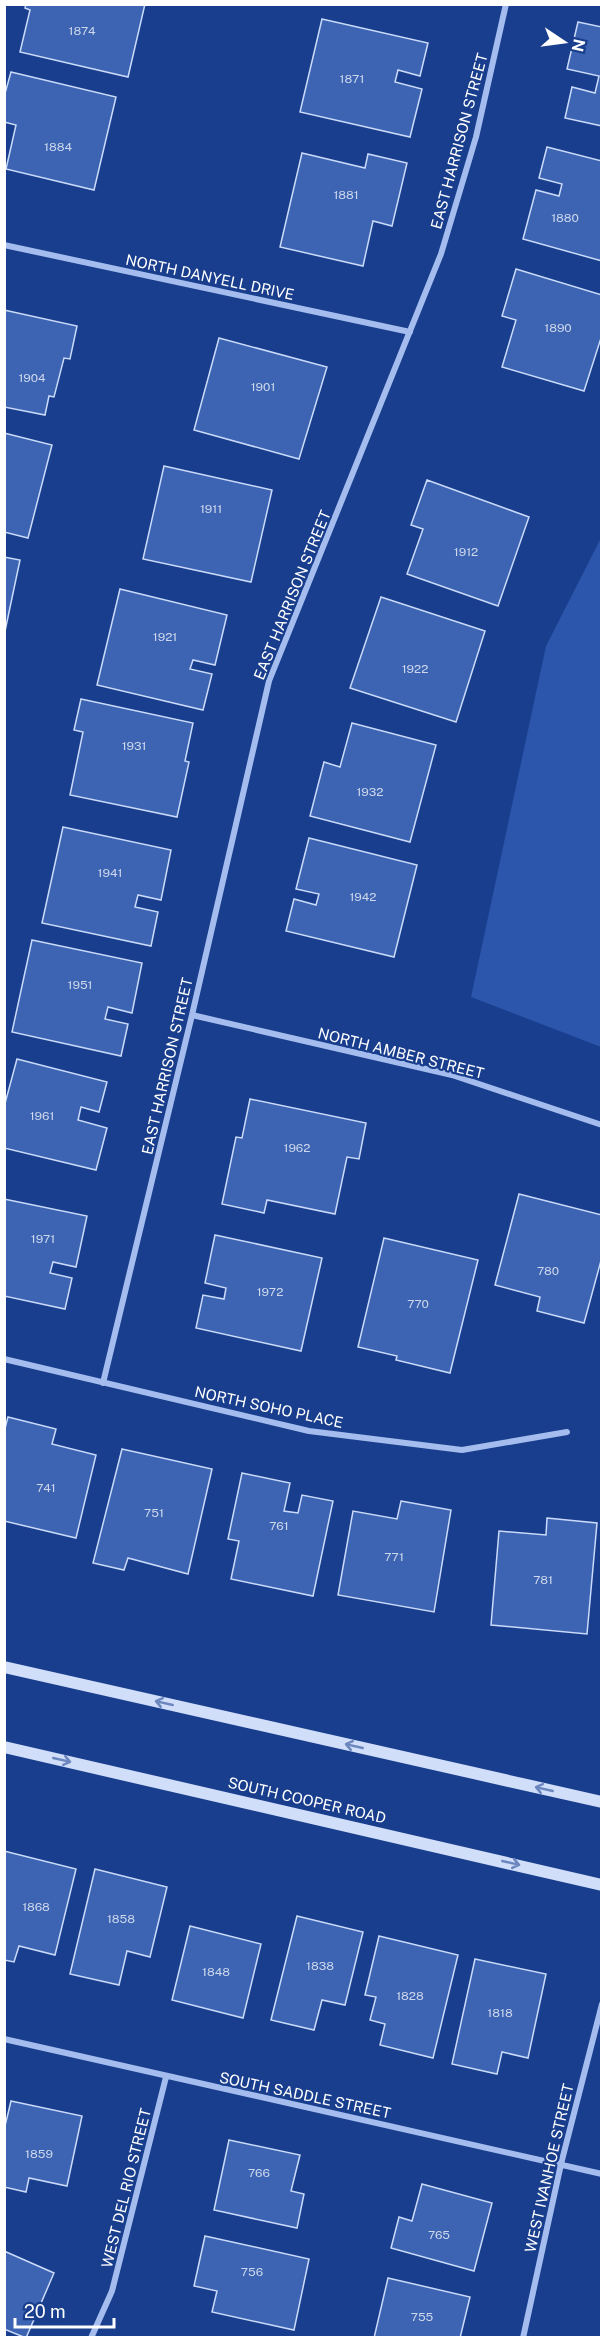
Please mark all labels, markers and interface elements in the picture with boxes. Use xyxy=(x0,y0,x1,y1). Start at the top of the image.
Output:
north arrow xyxy=(534,12,594,72)
house number: 1874 xyxy=(69,24,96,38)
text: N xyxy=(567,37,589,53)
street label: EAST HARRISON STREET xyxy=(427,51,491,231)
house number: 1871 xyxy=(340,72,364,86)
house number: 1884 xyxy=(44,140,72,154)
house number: 1881 xyxy=(333,188,359,202)
house number: 1880 xyxy=(551,211,579,225)
street label: NORTH DANYELL DRIVE xyxy=(124,251,296,303)
house number: 1890 xyxy=(544,321,572,335)
house number: 1904 xyxy=(18,371,46,385)
house number: 1901 xyxy=(251,380,275,394)
house number: 1911 xyxy=(200,502,222,516)
street label: EAST HARRISON STREET xyxy=(250,508,334,682)
house number: 1912 xyxy=(454,545,478,559)
house number: 1921 xyxy=(153,630,177,644)
house number: 1922 xyxy=(402,662,428,676)
house number: 1931 xyxy=(122,739,146,753)
house number: 1932 xyxy=(356,785,384,799)
house number: 1941 xyxy=(98,866,122,880)
house number: 1942 xyxy=(349,890,377,904)
street label: EAST HARRISON STREET xyxy=(138,976,196,1156)
house number: 1951 xyxy=(68,978,92,992)
street label: NORTH AMBER STREET xyxy=(316,1024,486,1082)
house number: 1961 xyxy=(30,1109,54,1123)
house number: 1962 xyxy=(284,1141,310,1155)
house number: 1971 xyxy=(31,1232,55,1246)
house number: 780 xyxy=(537,1264,559,1278)
house number: 1972 xyxy=(257,1285,283,1299)
house number: 770 xyxy=(407,1297,429,1311)
street label: NORTH SOHO PLACE xyxy=(193,1383,345,1431)
house number: 741 xyxy=(36,1481,56,1495)
house number: 751 xyxy=(144,1506,164,1520)
house number: 761 xyxy=(269,1519,289,1533)
house number: 771 xyxy=(384,1550,404,1564)
house number: 781 xyxy=(533,1573,553,1587)
one-way arrow xyxy=(155,1697,174,1708)
one-way arrow xyxy=(345,1740,364,1751)
one-way arrow xyxy=(52,1754,71,1766)
street label: SOUTH COOPER ROAD xyxy=(226,1774,388,1826)
one-way arrow xyxy=(535,1783,555,1794)
one-way arrow xyxy=(501,1858,520,1870)
house number: 1868 xyxy=(22,1900,50,1914)
house number: 1858 xyxy=(107,1912,135,1926)
house number: 1838 xyxy=(306,1959,334,1973)
house number: 1848 xyxy=(202,1965,230,1979)
house number: 1828 xyxy=(396,1989,424,2003)
house number: 1818 xyxy=(487,2006,513,2020)
street label: SOUTH SADDLE STREET xyxy=(218,2069,392,2122)
street label: WEST IVANHOE STREET xyxy=(521,2082,577,2254)
street label: WEST DEL RIO STREET xyxy=(98,2106,154,2270)
house number: 1859 xyxy=(25,2147,53,2161)
house number: 766 xyxy=(248,2166,270,2180)
house number: 765 xyxy=(428,2228,450,2242)
house number: 756 xyxy=(241,2265,263,2279)
scale bar xyxy=(15,2291,114,2329)
text: 20 m xyxy=(24,2301,66,2322)
house number: 755 xyxy=(411,2310,434,2324)

